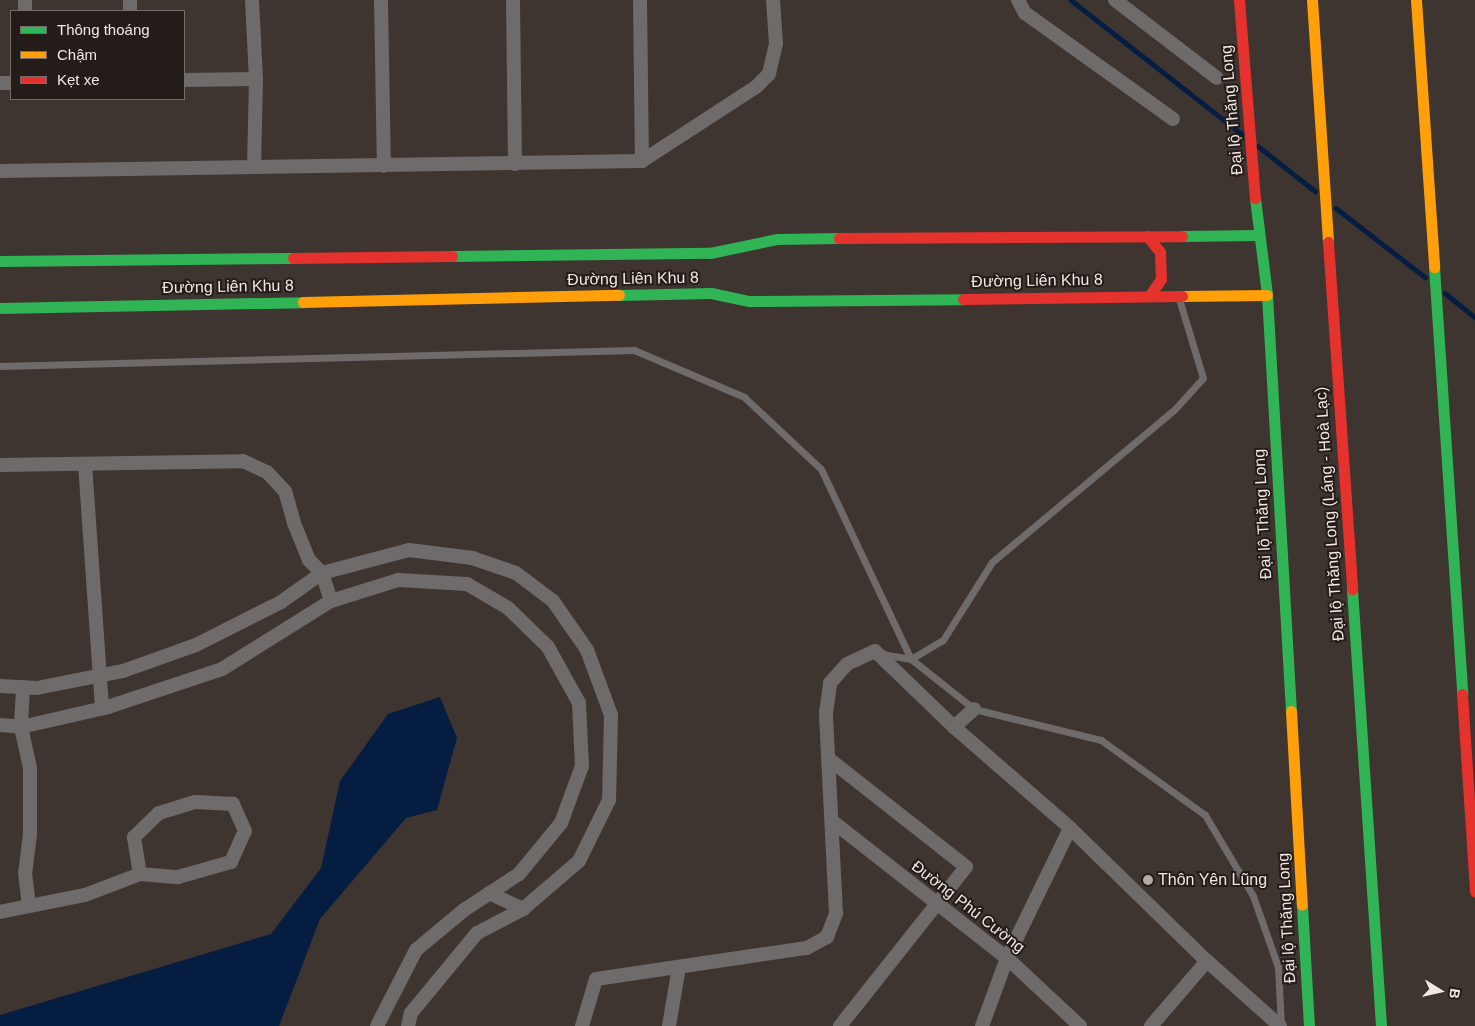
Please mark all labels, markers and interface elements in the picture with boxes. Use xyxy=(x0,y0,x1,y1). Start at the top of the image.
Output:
legend xyxy=(10,10,185,100)
text: Thông thoáng xyxy=(57,21,150,38)
street label: Đại lộ Thăng Long xyxy=(1217,44,1247,176)
text: Chậm xyxy=(57,46,97,63)
text: Kẹt xe xyxy=(57,71,100,88)
street label: Đường Liên Khu 8 xyxy=(567,268,699,290)
street label: Đường Liên Khu 8 xyxy=(971,270,1103,292)
street label: Đường Liên Khu 8 xyxy=(162,276,294,298)
street label: Đại lộ Thăng Long (Láng - Hoà Lạc) xyxy=(1312,386,1348,642)
street label: Đại lộ Thăng Long xyxy=(1250,448,1276,580)
street label: Đại lộ Thăng Long xyxy=(1274,852,1300,984)
street label: Đường Phú Cường xyxy=(908,857,1028,957)
place label: Thôn Yên Lũng xyxy=(1158,870,1267,890)
marker: Thôn Yên Lũng xyxy=(1142,874,1154,886)
north arrow xyxy=(1415,966,1465,1016)
text: B xyxy=(1446,987,1464,1000)

